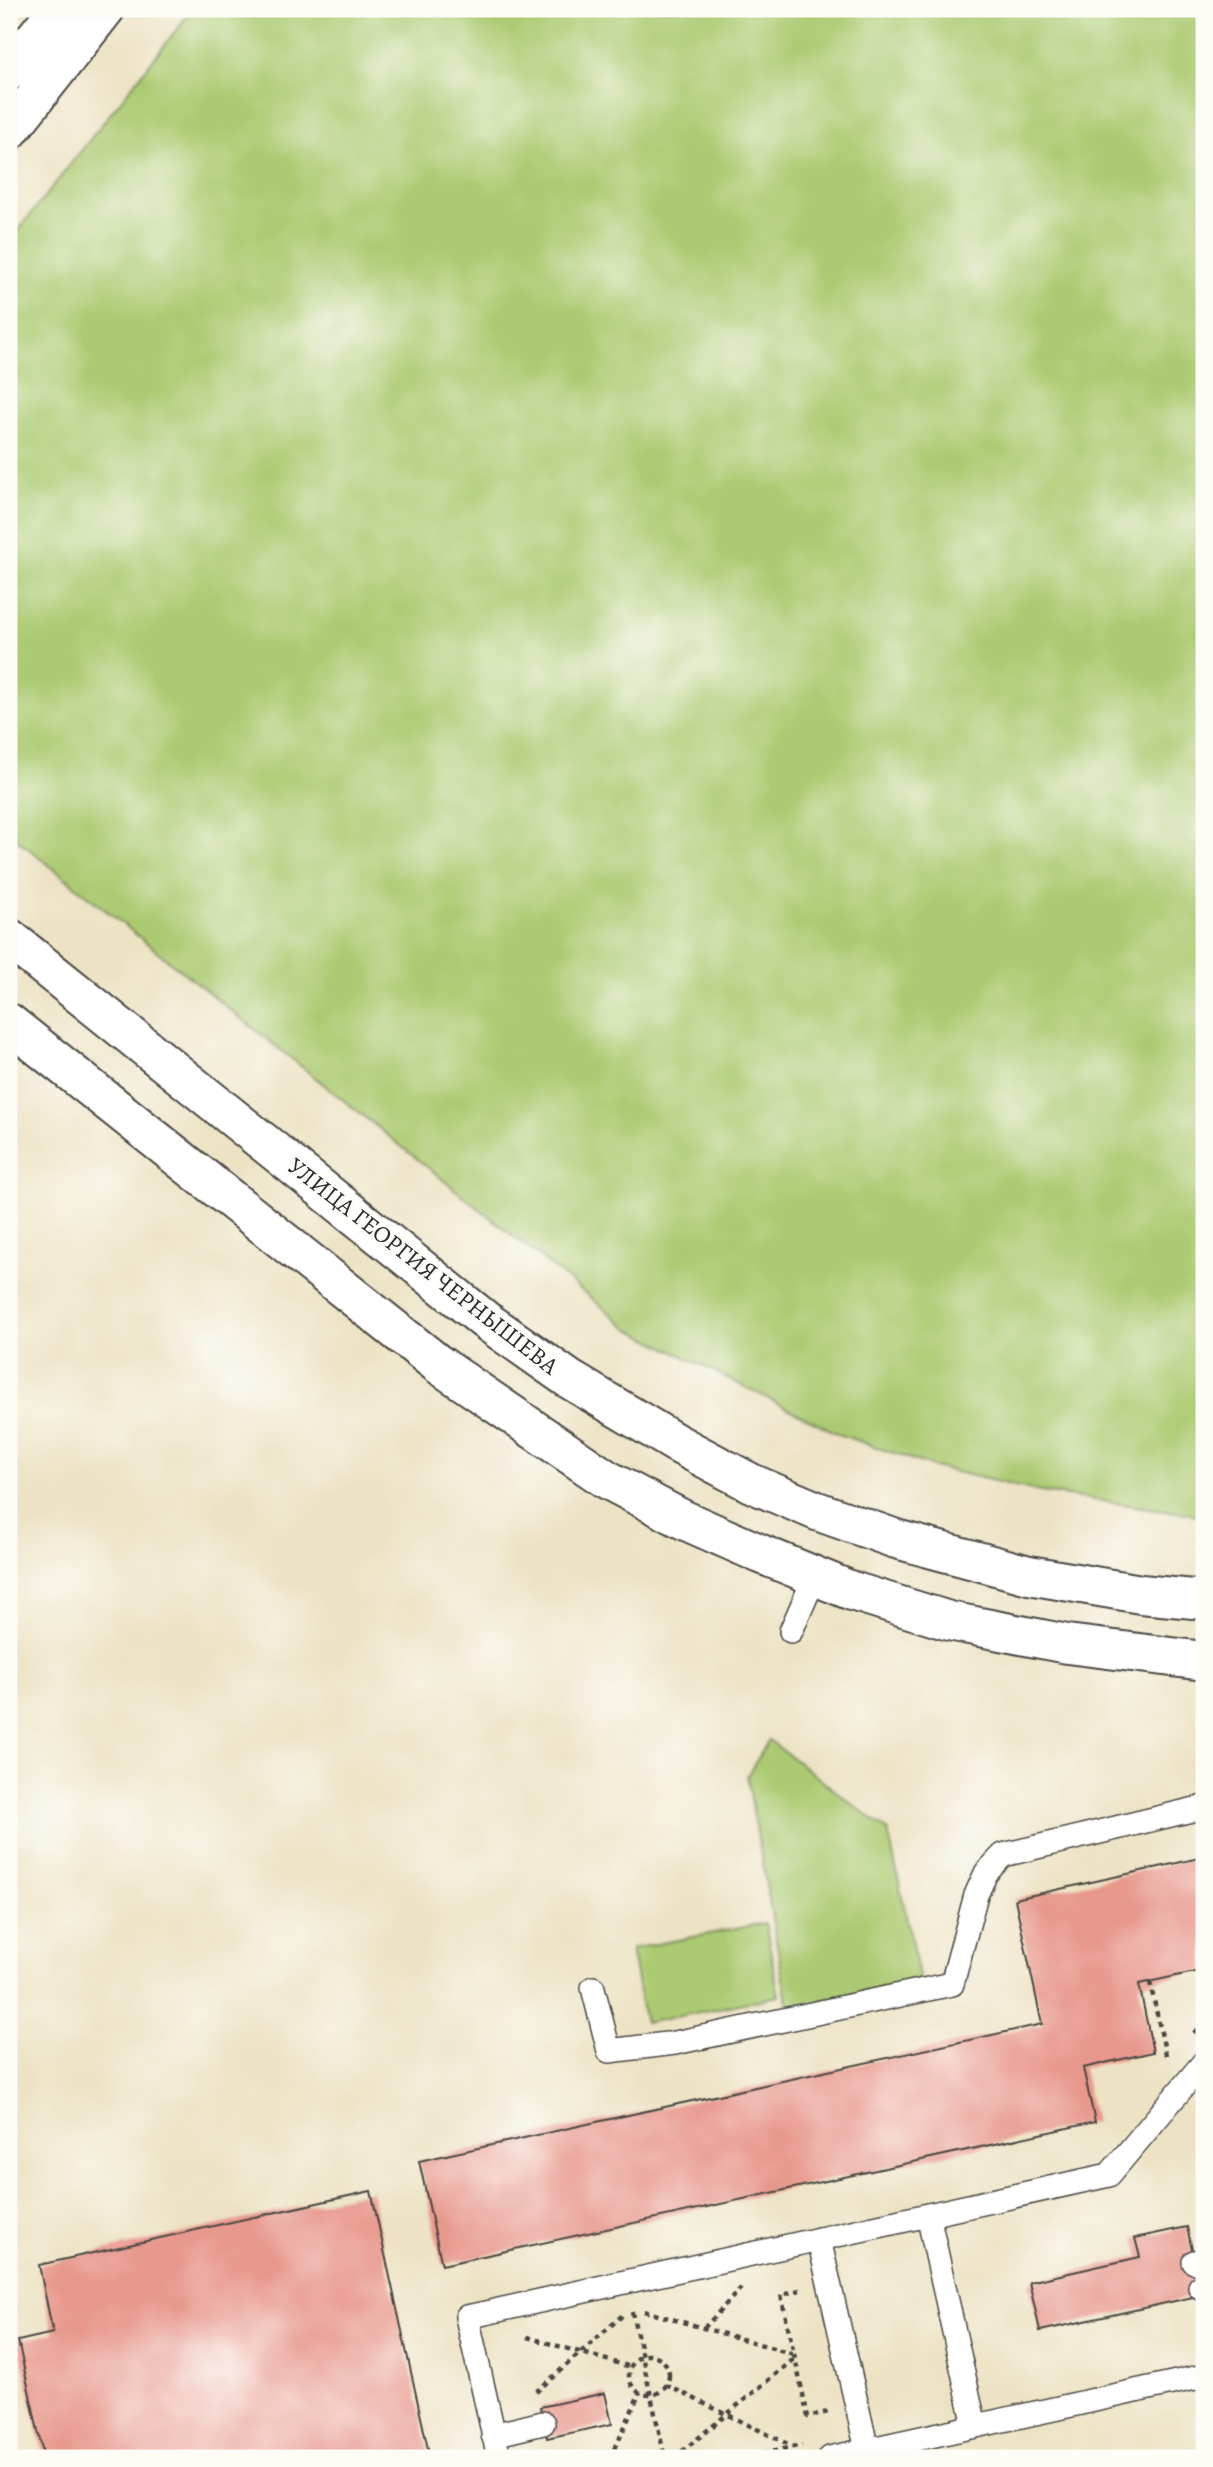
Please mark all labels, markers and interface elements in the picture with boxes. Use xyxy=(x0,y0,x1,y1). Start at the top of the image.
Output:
street label: УЛИЦА ГЕОРГИЯ ЧЕРНЫШЕВА xyxy=(281,1150,566,1382)

